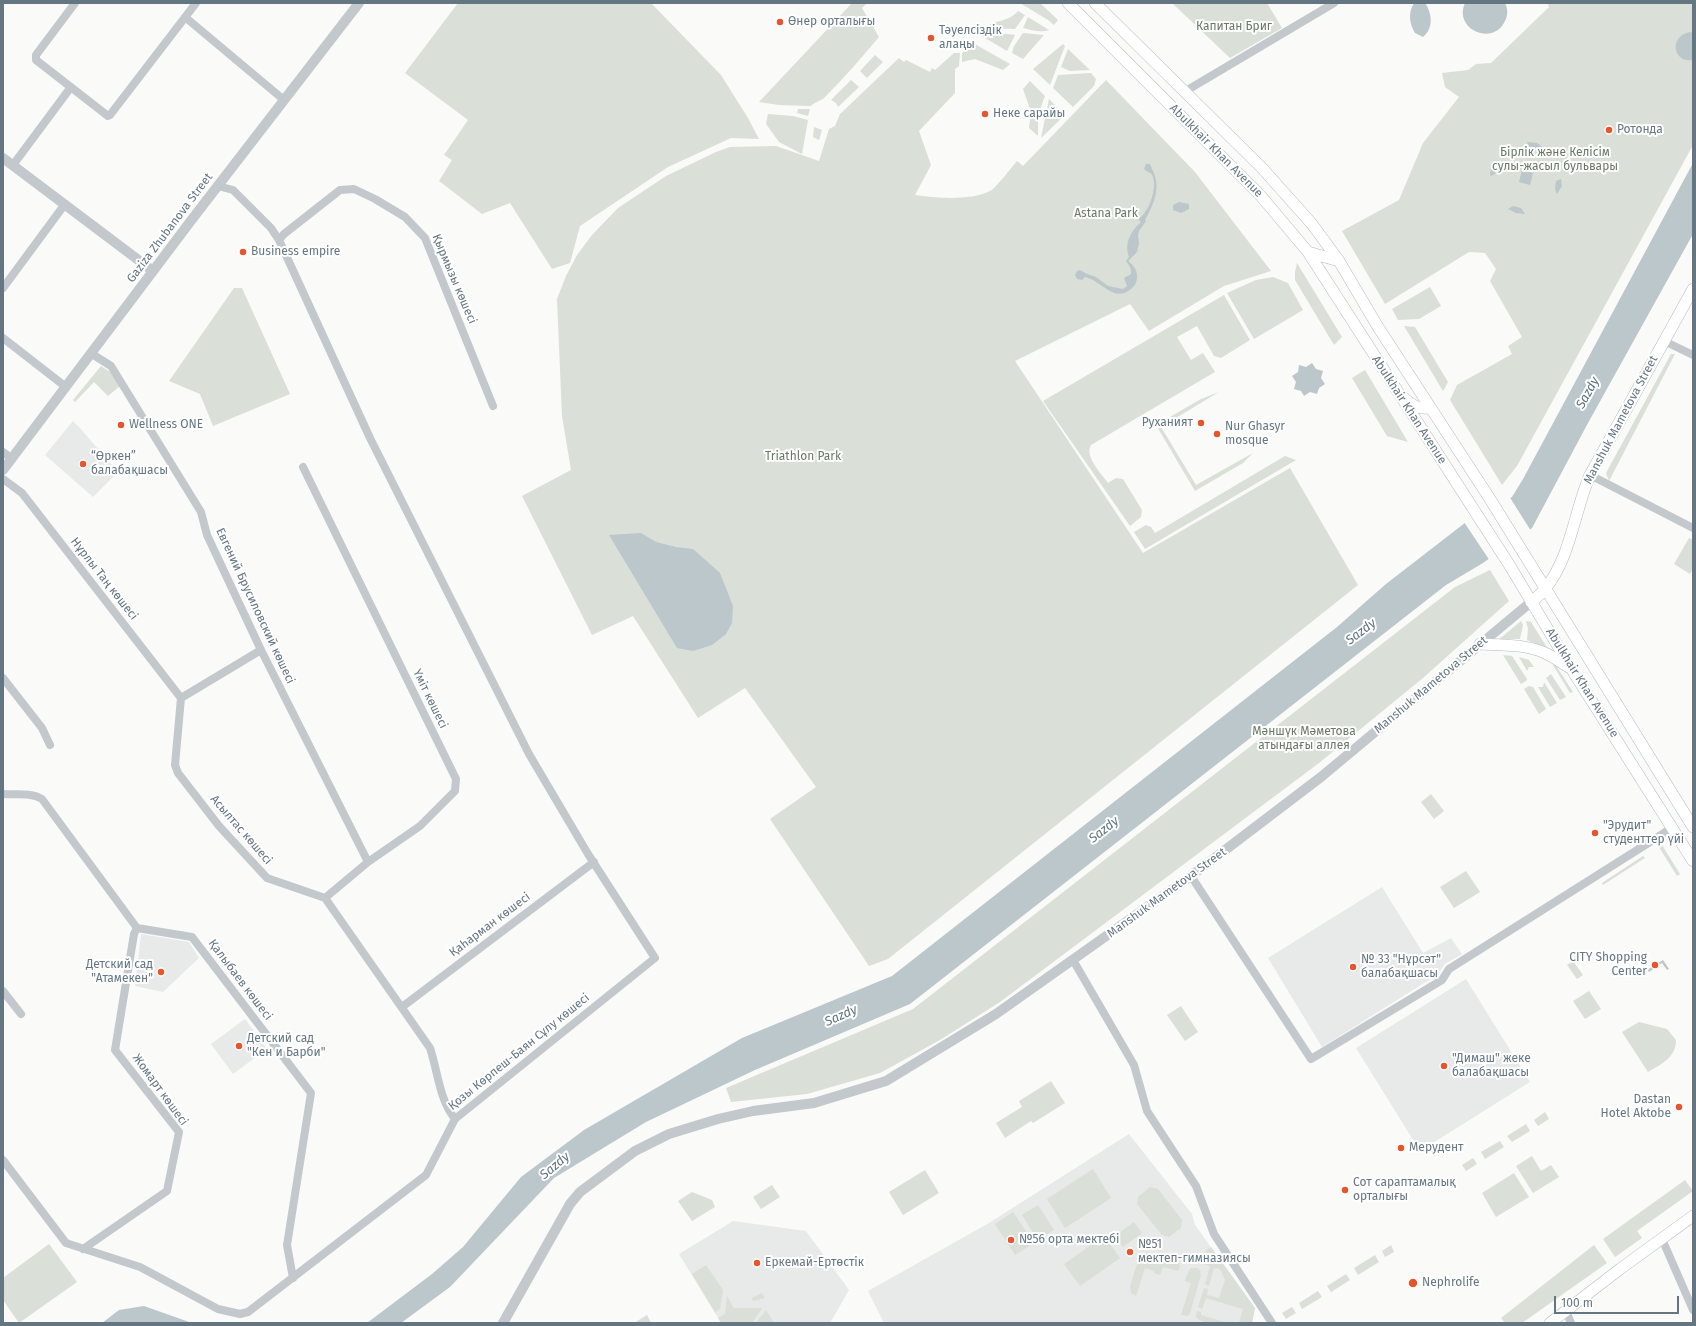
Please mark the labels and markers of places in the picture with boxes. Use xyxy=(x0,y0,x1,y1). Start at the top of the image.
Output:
place label: Өнер орталығы xyxy=(788,15,875,29)
marker: Өнер орталығы xyxy=(775,17,785,27)
place label: Тәуелсіздік алаңы xyxy=(939,24,1002,52)
marker: Тәуелсіздік алаңы xyxy=(926,33,936,43)
place label: Неке сарайы xyxy=(993,107,1065,121)
marker: Неке сарайы xyxy=(980,109,990,119)
place label: Ротонда xyxy=(1617,123,1663,137)
marker: Ротонда xyxy=(1604,125,1614,135)
place label: Business empire xyxy=(251,245,340,259)
marker: Business empire xyxy=(238,247,248,257)
place label: Руханият xyxy=(1142,416,1193,430)
place label: Wellness ONE xyxy=(129,418,203,432)
marker: Руханият xyxy=(1196,418,1206,428)
marker: Wellness ONE xyxy=(116,420,126,430)
place label: Nur Ghasyr mosque xyxy=(1225,420,1285,448)
marker: Nur Ghasyr mosque xyxy=(1212,429,1222,439)
place label: “Өркен” балабақшасы xyxy=(91,450,168,478)
marker: “Өркен” балабақшасы xyxy=(78,459,88,469)
place label: "Эрудит" студенттер үйі xyxy=(1603,819,1684,847)
marker: "Эрудит" студенттер үйі xyxy=(1590,828,1600,838)
place label: CITY Shopping Center xyxy=(1569,951,1647,979)
place label: № 33 "Нұрсәт" балабақшасы xyxy=(1361,953,1441,981)
place label: Детский сад "Атамекен" xyxy=(86,958,153,986)
marker: CITY Shopping Center xyxy=(1650,960,1660,970)
marker: № 33 "Нұрсәт" балабақшасы xyxy=(1348,962,1358,972)
marker: Детский сад "Атамекен" xyxy=(156,967,166,977)
place label: Детский сад "Кен и Барби" xyxy=(247,1032,325,1060)
marker: Детский сад "Кен и Барби" xyxy=(234,1041,244,1051)
place label: "Димаш" жеке балабақшасы xyxy=(1452,1052,1531,1080)
marker: "Димаш" жеке балабақшасы xyxy=(1439,1061,1449,1071)
place label: Dastan Hotel Aktobe xyxy=(1601,1093,1671,1121)
marker: Dastan Hotel Aktobe xyxy=(1674,1102,1684,1112)
place label: Мерудент xyxy=(1409,1141,1463,1155)
marker: Мерудент xyxy=(1396,1143,1406,1153)
place label: Сот сараптамалық орталығы xyxy=(1353,1176,1456,1204)
marker: Сот сараптамалық орталығы xyxy=(1340,1185,1350,1195)
place label: №56 орта мектебі xyxy=(1019,1233,1119,1247)
marker: №56 орта мектебі xyxy=(1006,1235,1016,1245)
place label: №51 мектеп-гимназиясы xyxy=(1138,1238,1251,1266)
marker: №51 мектеп-гимназиясы xyxy=(1125,1247,1135,1257)
place label: Еркемай-Ертөстік xyxy=(765,1256,864,1270)
marker: Еркемай-Ертөстік xyxy=(752,1258,762,1268)
place label: Nephrolife xyxy=(1422,1276,1480,1290)
marker: Nephrolife xyxy=(1407,1277,1419,1289)

